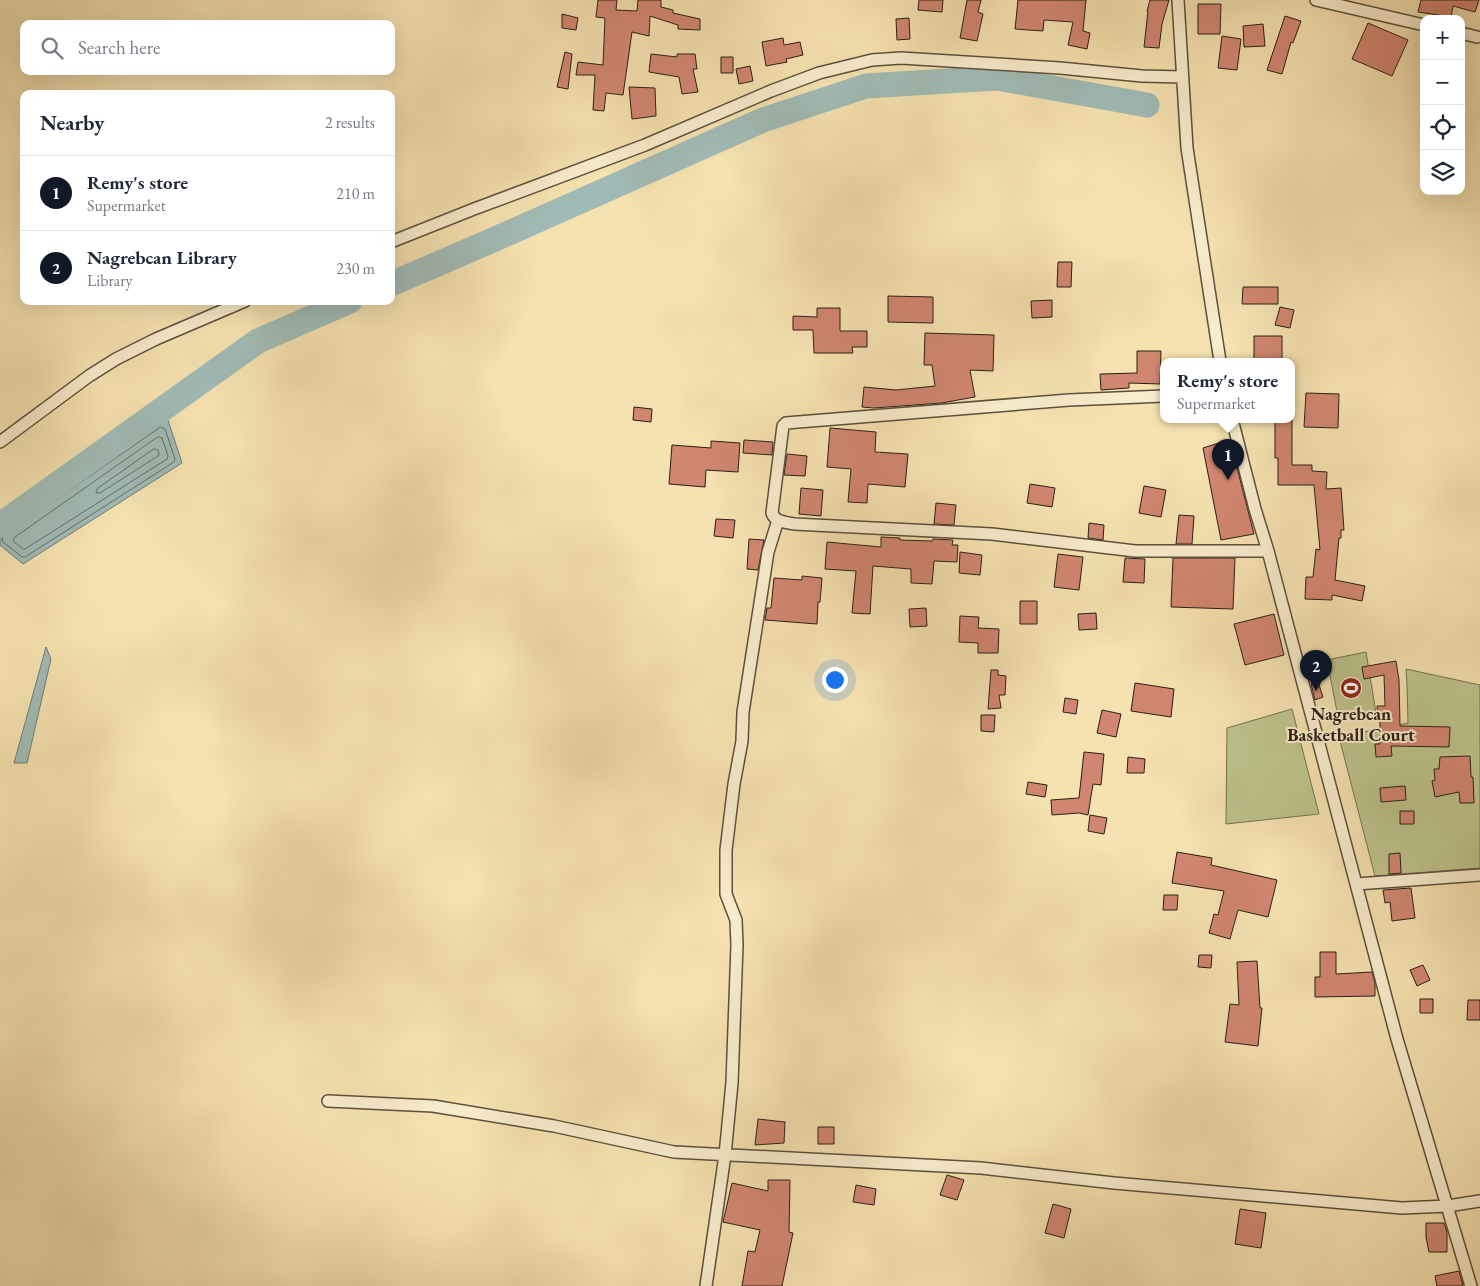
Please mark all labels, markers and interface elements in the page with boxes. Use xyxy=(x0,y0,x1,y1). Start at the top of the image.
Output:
map controls xyxy=(1420,15,1465,195)
button: + xyxy=(1420,15,1465,60)
search box xyxy=(20,20,395,75)
icon: search xyxy=(38,34,66,62)
text: Search here xyxy=(78,35,160,60)
button: − xyxy=(1420,60,1465,105)
button: locate xyxy=(1420,105,1465,150)
text: Nearby xyxy=(40,109,104,136)
text: 2 results xyxy=(325,112,375,133)
button: layers xyxy=(1420,150,1465,195)
text: Remy's store xyxy=(87,170,188,195)
text: 1 xyxy=(52,183,60,204)
text: 210 m xyxy=(336,183,375,204)
text: Supermarket xyxy=(87,195,166,216)
text: Nagrebcan Library xyxy=(87,245,237,270)
text: 2 xyxy=(52,258,60,279)
text: 230 m xyxy=(336,258,375,279)
text: Library xyxy=(87,270,133,291)
popup xyxy=(1160,358,1295,423)
text: Remy's store xyxy=(1177,368,1278,393)
text: Supermarket xyxy=(1177,393,1256,414)
pin: 1 xyxy=(1212,439,1244,480)
pin: 2 xyxy=(1300,650,1332,691)
your location xyxy=(822,667,848,693)
sports icon: Nagrebcan Basketball Court xyxy=(1339,676,1363,700)
place label: Nagrebcan Basketball Court xyxy=(1287,702,1415,746)

